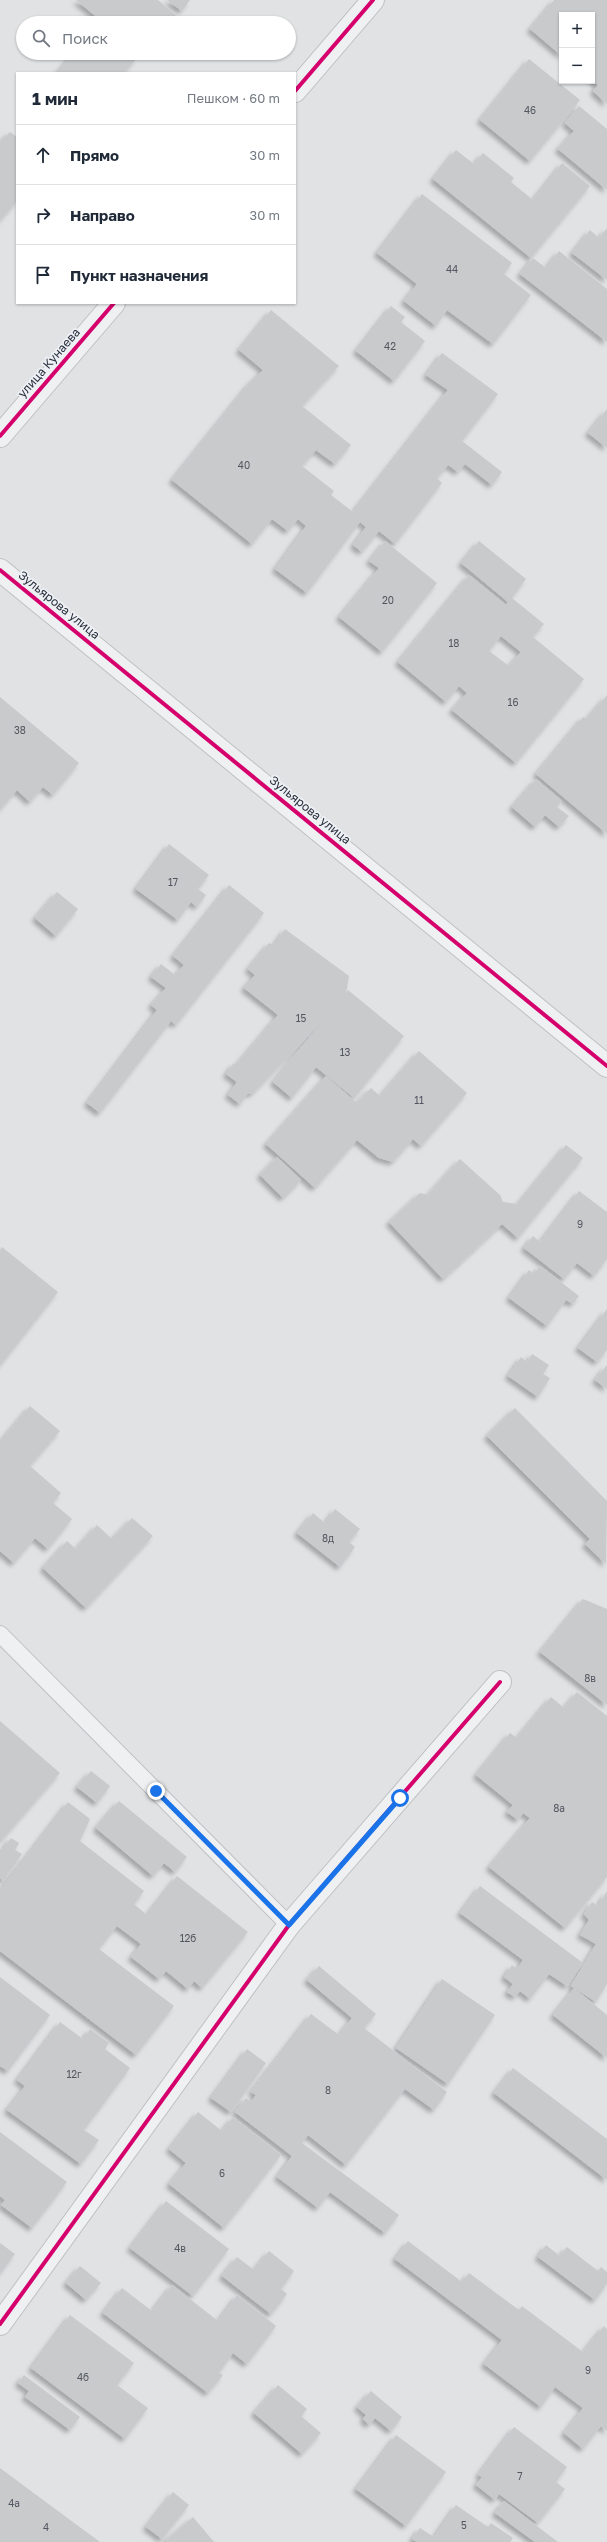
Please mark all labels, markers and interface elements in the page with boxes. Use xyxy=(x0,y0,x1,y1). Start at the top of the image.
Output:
map controls xyxy=(559,12,595,84)
button: + xyxy=(559,12,595,48)
search box xyxy=(16,16,296,60)
icon: search xyxy=(30,27,52,49)
text: Поиск xyxy=(62,29,108,47)
button: − xyxy=(559,48,595,84)
text: 1 мин xyxy=(32,88,78,109)
text: Пешком · 60 m xyxy=(187,90,280,106)
house number: 46 xyxy=(524,104,536,116)
icon: ahead xyxy=(32,144,54,166)
text: Прямо xyxy=(70,146,119,164)
text: 30 m xyxy=(250,147,280,163)
icon: right xyxy=(32,204,54,226)
text: Направо xyxy=(70,206,135,224)
text: 30 m xyxy=(250,207,280,223)
house number: 44 xyxy=(446,263,458,275)
icon: arrive xyxy=(32,264,54,286)
text: Пункт назначения xyxy=(70,266,208,284)
street label: улица Кунаева xyxy=(14,325,83,401)
house number: 42 xyxy=(384,340,396,352)
house number: 40 xyxy=(238,459,250,471)
street label: Зульярова улица xyxy=(16,567,103,642)
house number: 20 xyxy=(382,594,394,606)
house number: 18 xyxy=(449,637,459,649)
house number: 16 xyxy=(508,696,518,708)
house number: 38 xyxy=(14,724,26,736)
street label: Зульярова улица xyxy=(267,772,354,847)
house number: 17 xyxy=(168,876,178,888)
house number: 15 xyxy=(296,1012,307,1024)
house number: 13 xyxy=(340,1046,350,1058)
house number: 11 xyxy=(414,1094,424,1106)
house number: 9 xyxy=(577,1218,583,1230)
house number: 8д xyxy=(322,1532,334,1544)
house number: 8в xyxy=(584,1672,596,1684)
route end xyxy=(147,1782,165,1800)
route start xyxy=(391,1789,409,1807)
house number: 8а xyxy=(553,1802,565,1814)
house number: 12б xyxy=(180,1932,196,1944)
house number: 12г xyxy=(66,2068,82,2080)
house number: 8 xyxy=(325,2084,331,2096)
house number: 6 xyxy=(219,2167,225,2179)
house number: 4в xyxy=(174,2242,186,2254)
house number: 9 xyxy=(585,2364,591,2376)
house number: 4б xyxy=(77,2371,89,2383)
house number: 7 xyxy=(517,2470,523,2482)
house number: 4а xyxy=(8,2497,20,2509)
house number: 5 xyxy=(461,2519,467,2531)
house number: 4 xyxy=(43,2521,49,2533)

